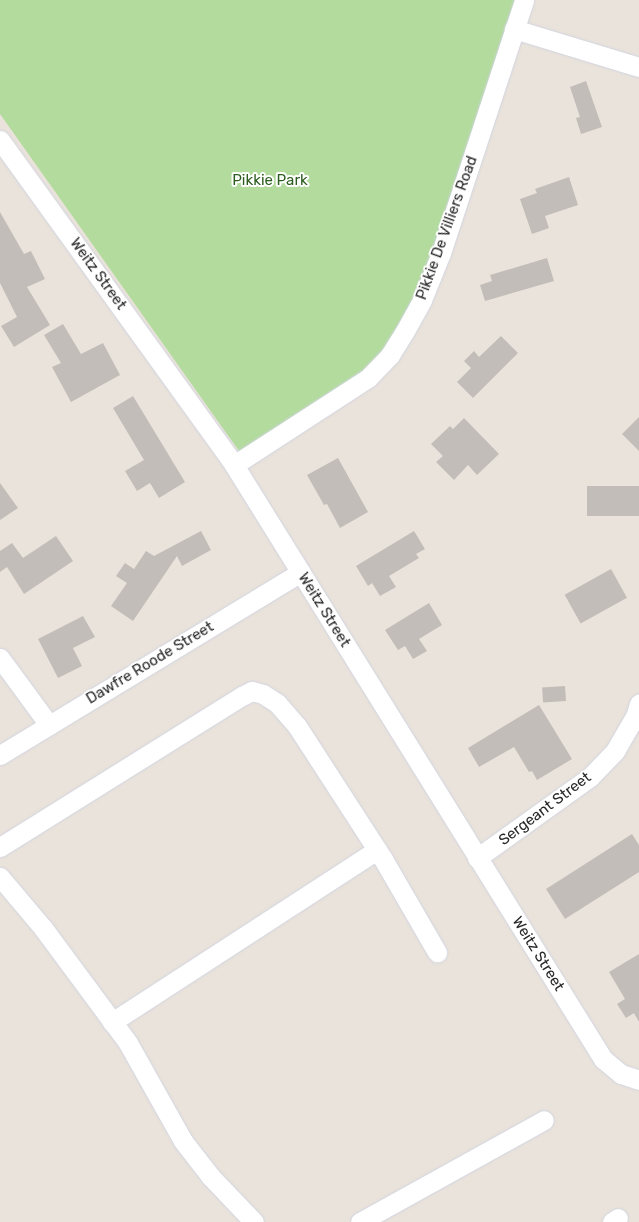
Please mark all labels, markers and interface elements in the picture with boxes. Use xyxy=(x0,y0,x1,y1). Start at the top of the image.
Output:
street label: Pikkie De Villiers Road xyxy=(413,153,481,303)
park label: Pikkie Park xyxy=(232,172,308,190)
street label: Weitz Street xyxy=(66,235,130,313)
street label: Weitz Street xyxy=(294,569,354,651)
street label: Dawfre Roode Street xyxy=(83,618,217,708)
street label: Sergeant Street xyxy=(495,768,595,850)
street label: Weitz Street xyxy=(508,913,568,995)

